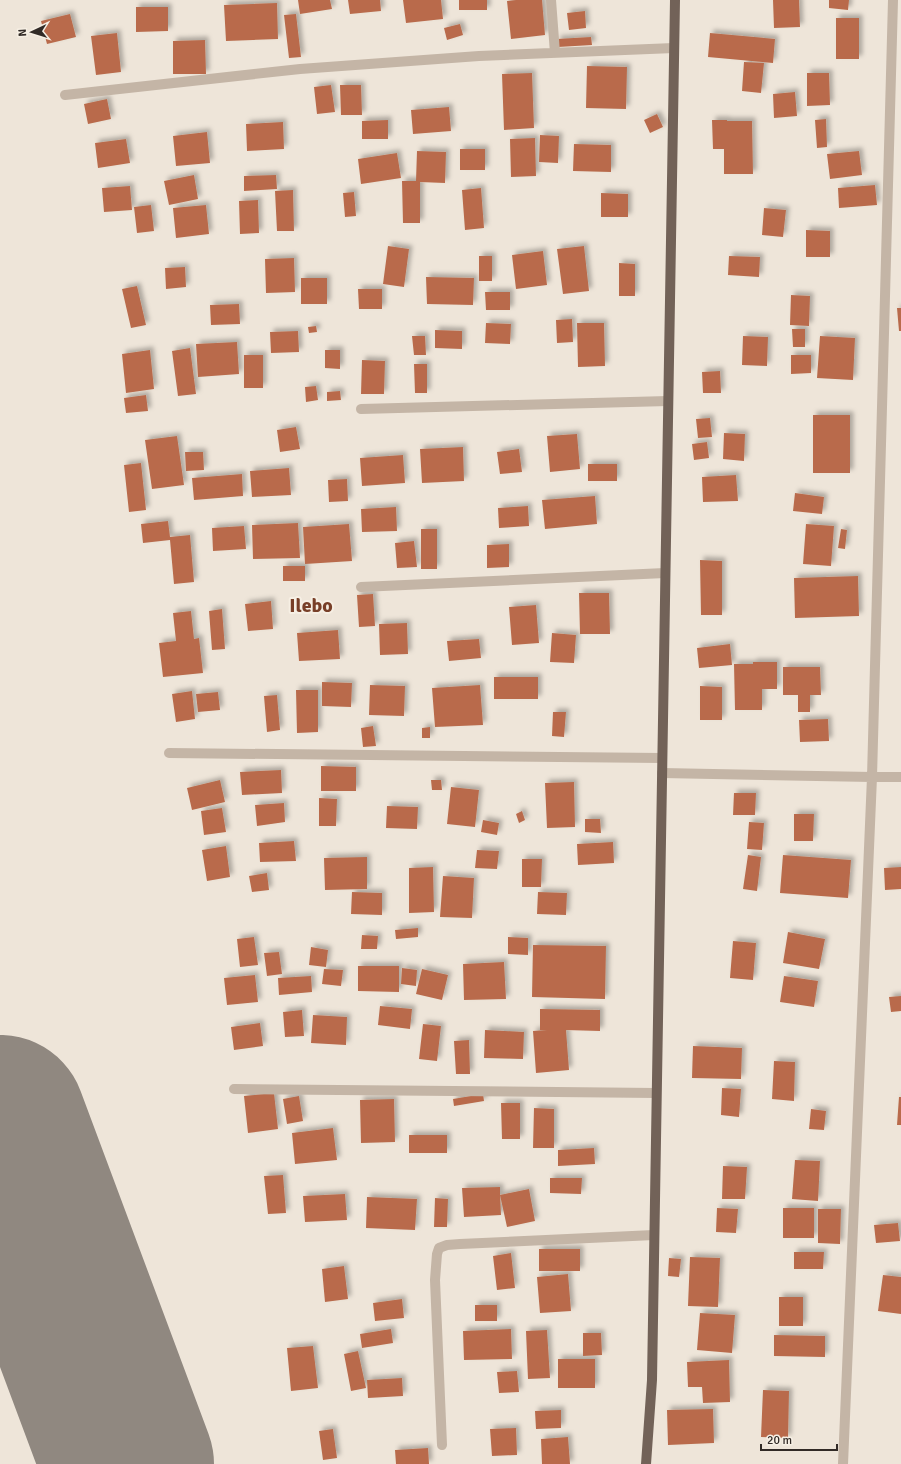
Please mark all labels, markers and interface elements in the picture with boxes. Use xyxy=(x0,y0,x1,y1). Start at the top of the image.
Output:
north arrow xyxy=(12,12,52,52)
text: N xyxy=(16,28,29,37)
district label: Ilebo xyxy=(289,593,333,618)
scale bar xyxy=(761,1426,837,1452)
text: 20 m xyxy=(767,1433,792,1448)

